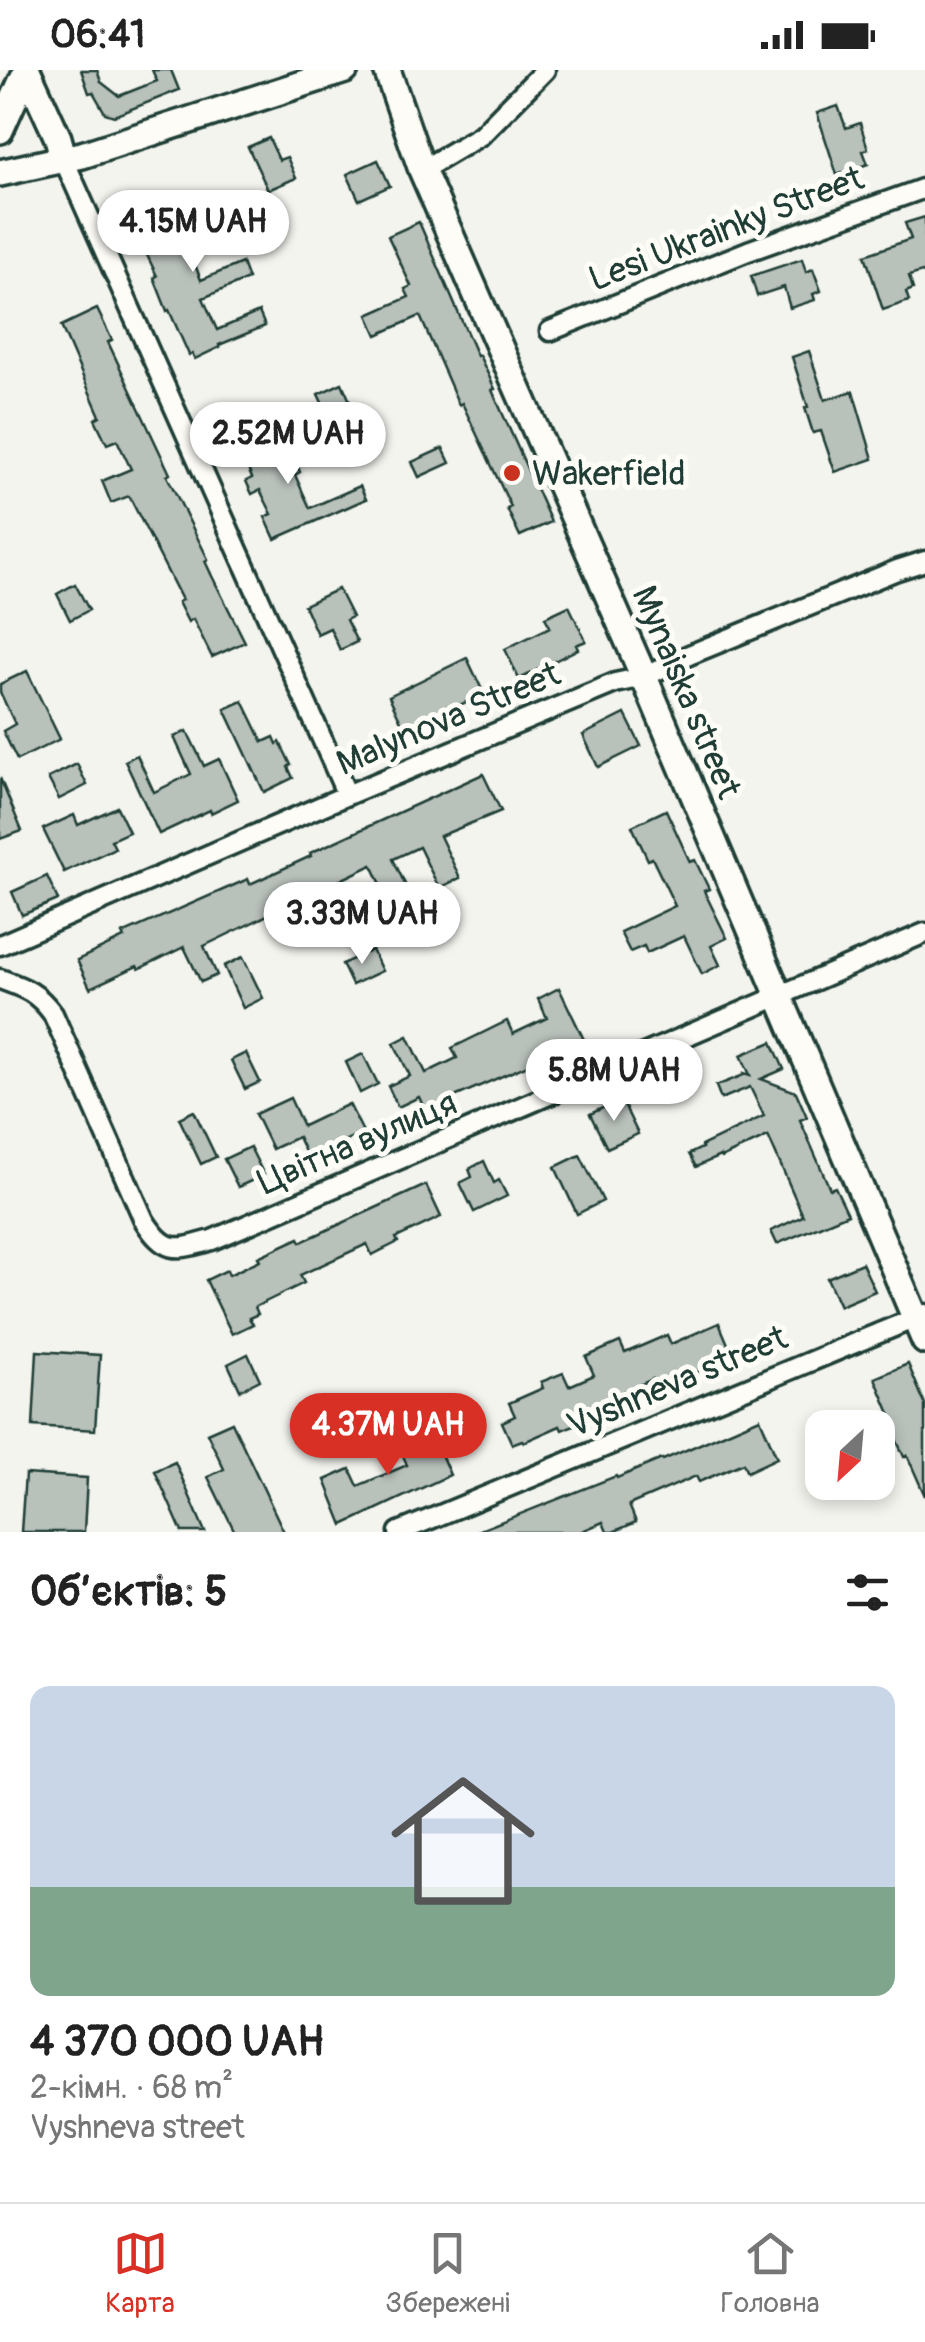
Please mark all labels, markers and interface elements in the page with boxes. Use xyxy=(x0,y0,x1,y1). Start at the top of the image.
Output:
text: 06:41 xyxy=(50,11,145,59)
street label: Lesi Ukrainky Street xyxy=(583,156,871,302)
pin: 4.15M UAH xyxy=(79,190,307,275)
text: 4.15M UAH xyxy=(119,202,267,242)
pin: 2.52M UAH xyxy=(174,402,402,487)
text: 2.52M UAH xyxy=(212,414,364,454)
place label: Wakerfield xyxy=(532,452,686,496)
marker: Wakerfield xyxy=(501,462,523,484)
street label: Mynaiska street xyxy=(622,579,751,806)
street label: Malynova Street xyxy=(330,652,568,786)
pin: 3.33M UAH xyxy=(248,882,476,967)
text: 3.33M UAH xyxy=(286,894,438,934)
pin: 5.8M UAH xyxy=(511,1039,717,1124)
text: 5.8M UAH xyxy=(548,1051,680,1091)
street label: Цвітна вулиця xyxy=(251,1081,463,1205)
street label: Vyshneva street xyxy=(561,1315,795,1448)
pin: 4.37M UAH xyxy=(274,1393,502,1478)
text: 4.37M UAH xyxy=(312,1405,464,1445)
north arrow xyxy=(805,1410,895,1500)
map controls xyxy=(805,1410,895,1500)
icon: filters xyxy=(840,1565,895,1620)
text: Об’єктів: 5 xyxy=(30,1566,227,1618)
icon: home xyxy=(373,1751,553,1931)
text: 4 370 000 UAH xyxy=(30,2016,324,2068)
text: 2-кімн. · 68 m² xyxy=(30,2068,233,2108)
text: Vyshneva street xyxy=(30,2108,245,2148)
tab: Карта xyxy=(105,2226,175,2321)
tab: Збережені xyxy=(385,2226,510,2321)
tab: Головна xyxy=(721,2226,820,2321)

